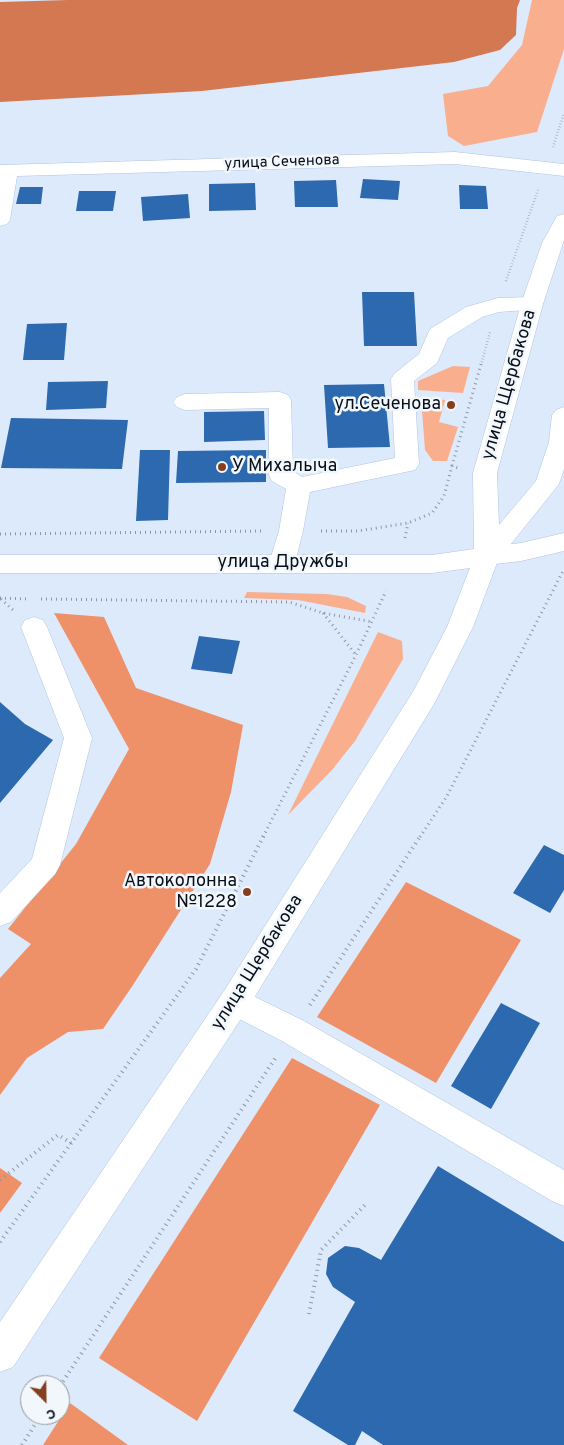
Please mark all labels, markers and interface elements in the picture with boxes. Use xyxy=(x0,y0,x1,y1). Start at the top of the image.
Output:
street label: улица Сеченова xyxy=(224,152,340,174)
street label: улица Щербакова xyxy=(478,307,542,463)
place label: ул.Сеченова xyxy=(334,394,441,416)
marker: ул.Сеченова xyxy=(445,399,457,411)
place label: У Михалыча xyxy=(232,456,337,478)
marker: У Михалыча xyxy=(216,461,228,473)
street label: улица Дружбы xyxy=(218,552,348,574)
place label: Автоколонна №1228 xyxy=(124,871,237,914)
marker: Автоколонна №1228 xyxy=(241,886,253,898)
street label: улица Щербакова xyxy=(208,891,308,1035)
north arrow xyxy=(20,1375,70,1425)
text: С xyxy=(43,1404,58,1423)

